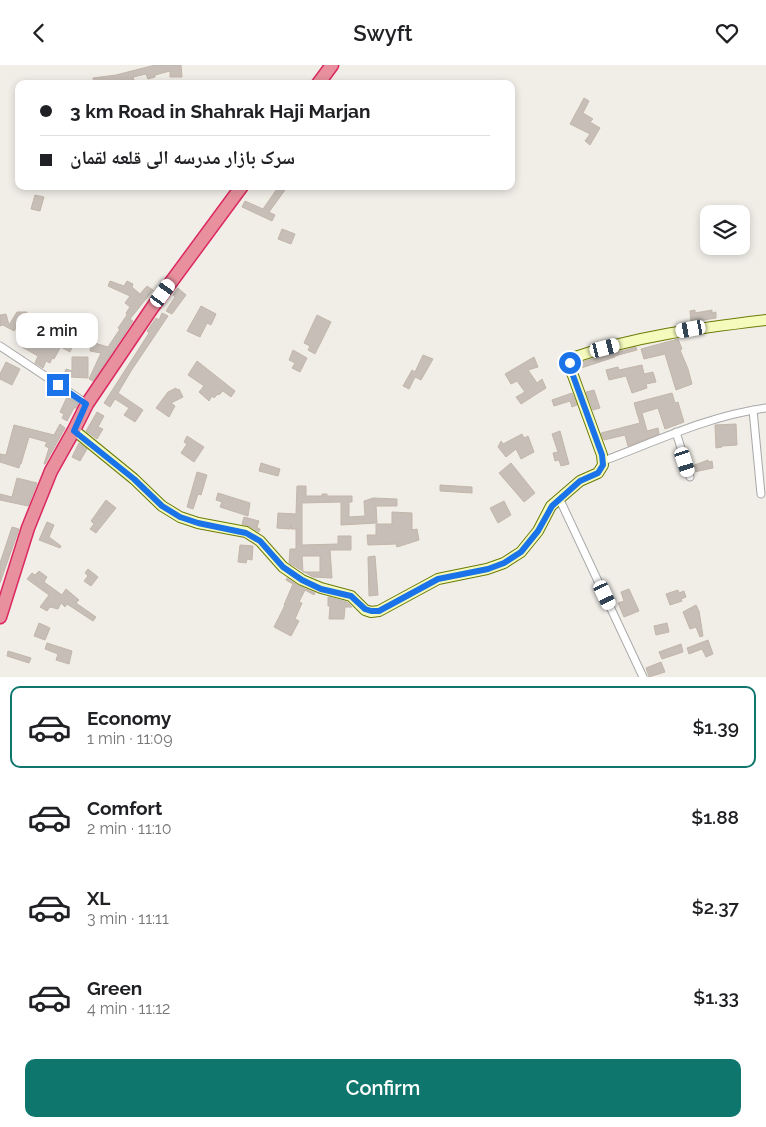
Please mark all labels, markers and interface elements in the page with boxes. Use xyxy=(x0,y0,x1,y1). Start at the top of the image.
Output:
icon: back xyxy=(25,19,53,47)
icon: heart xyxy=(713,19,741,47)
text: Swyft xyxy=(353,20,413,46)
text: 3 km Road in Shahrak Haji Marjan xyxy=(70,100,370,122)
text: سرک بازار مدرسه الی قلعه لقمان xyxy=(70,146,295,168)
map controls xyxy=(700,205,750,255)
button: layers xyxy=(700,205,750,255)
car xyxy=(148,276,177,310)
callout: 2 min xyxy=(17,313,99,347)
car xyxy=(674,319,707,339)
text: 2 min xyxy=(37,321,78,340)
car xyxy=(588,337,621,359)
route start xyxy=(559,352,581,374)
route end xyxy=(47,374,69,396)
car xyxy=(673,445,696,479)
car xyxy=(591,578,618,612)
icon: car xyxy=(27,705,72,750)
text: Economy xyxy=(87,707,171,729)
text: $1.39 xyxy=(692,716,739,738)
text: 1 min · 11:09 xyxy=(87,729,173,748)
icon: car xyxy=(27,795,72,840)
text: Comfort xyxy=(87,797,162,819)
text: $1.88 xyxy=(691,806,739,828)
text: 2 min · 11:10 xyxy=(87,819,171,838)
icon: car xyxy=(27,885,72,930)
text: XL xyxy=(87,887,110,909)
text: $2.37 xyxy=(692,896,739,918)
text: 3 min · 11:11 xyxy=(87,909,169,928)
icon: car xyxy=(27,975,72,1020)
text: Green xyxy=(87,977,142,999)
text: $1.33 xyxy=(693,986,739,1008)
text: 4 min · 11:12 xyxy=(87,999,170,1018)
button: Confirm xyxy=(25,1059,741,1117)

